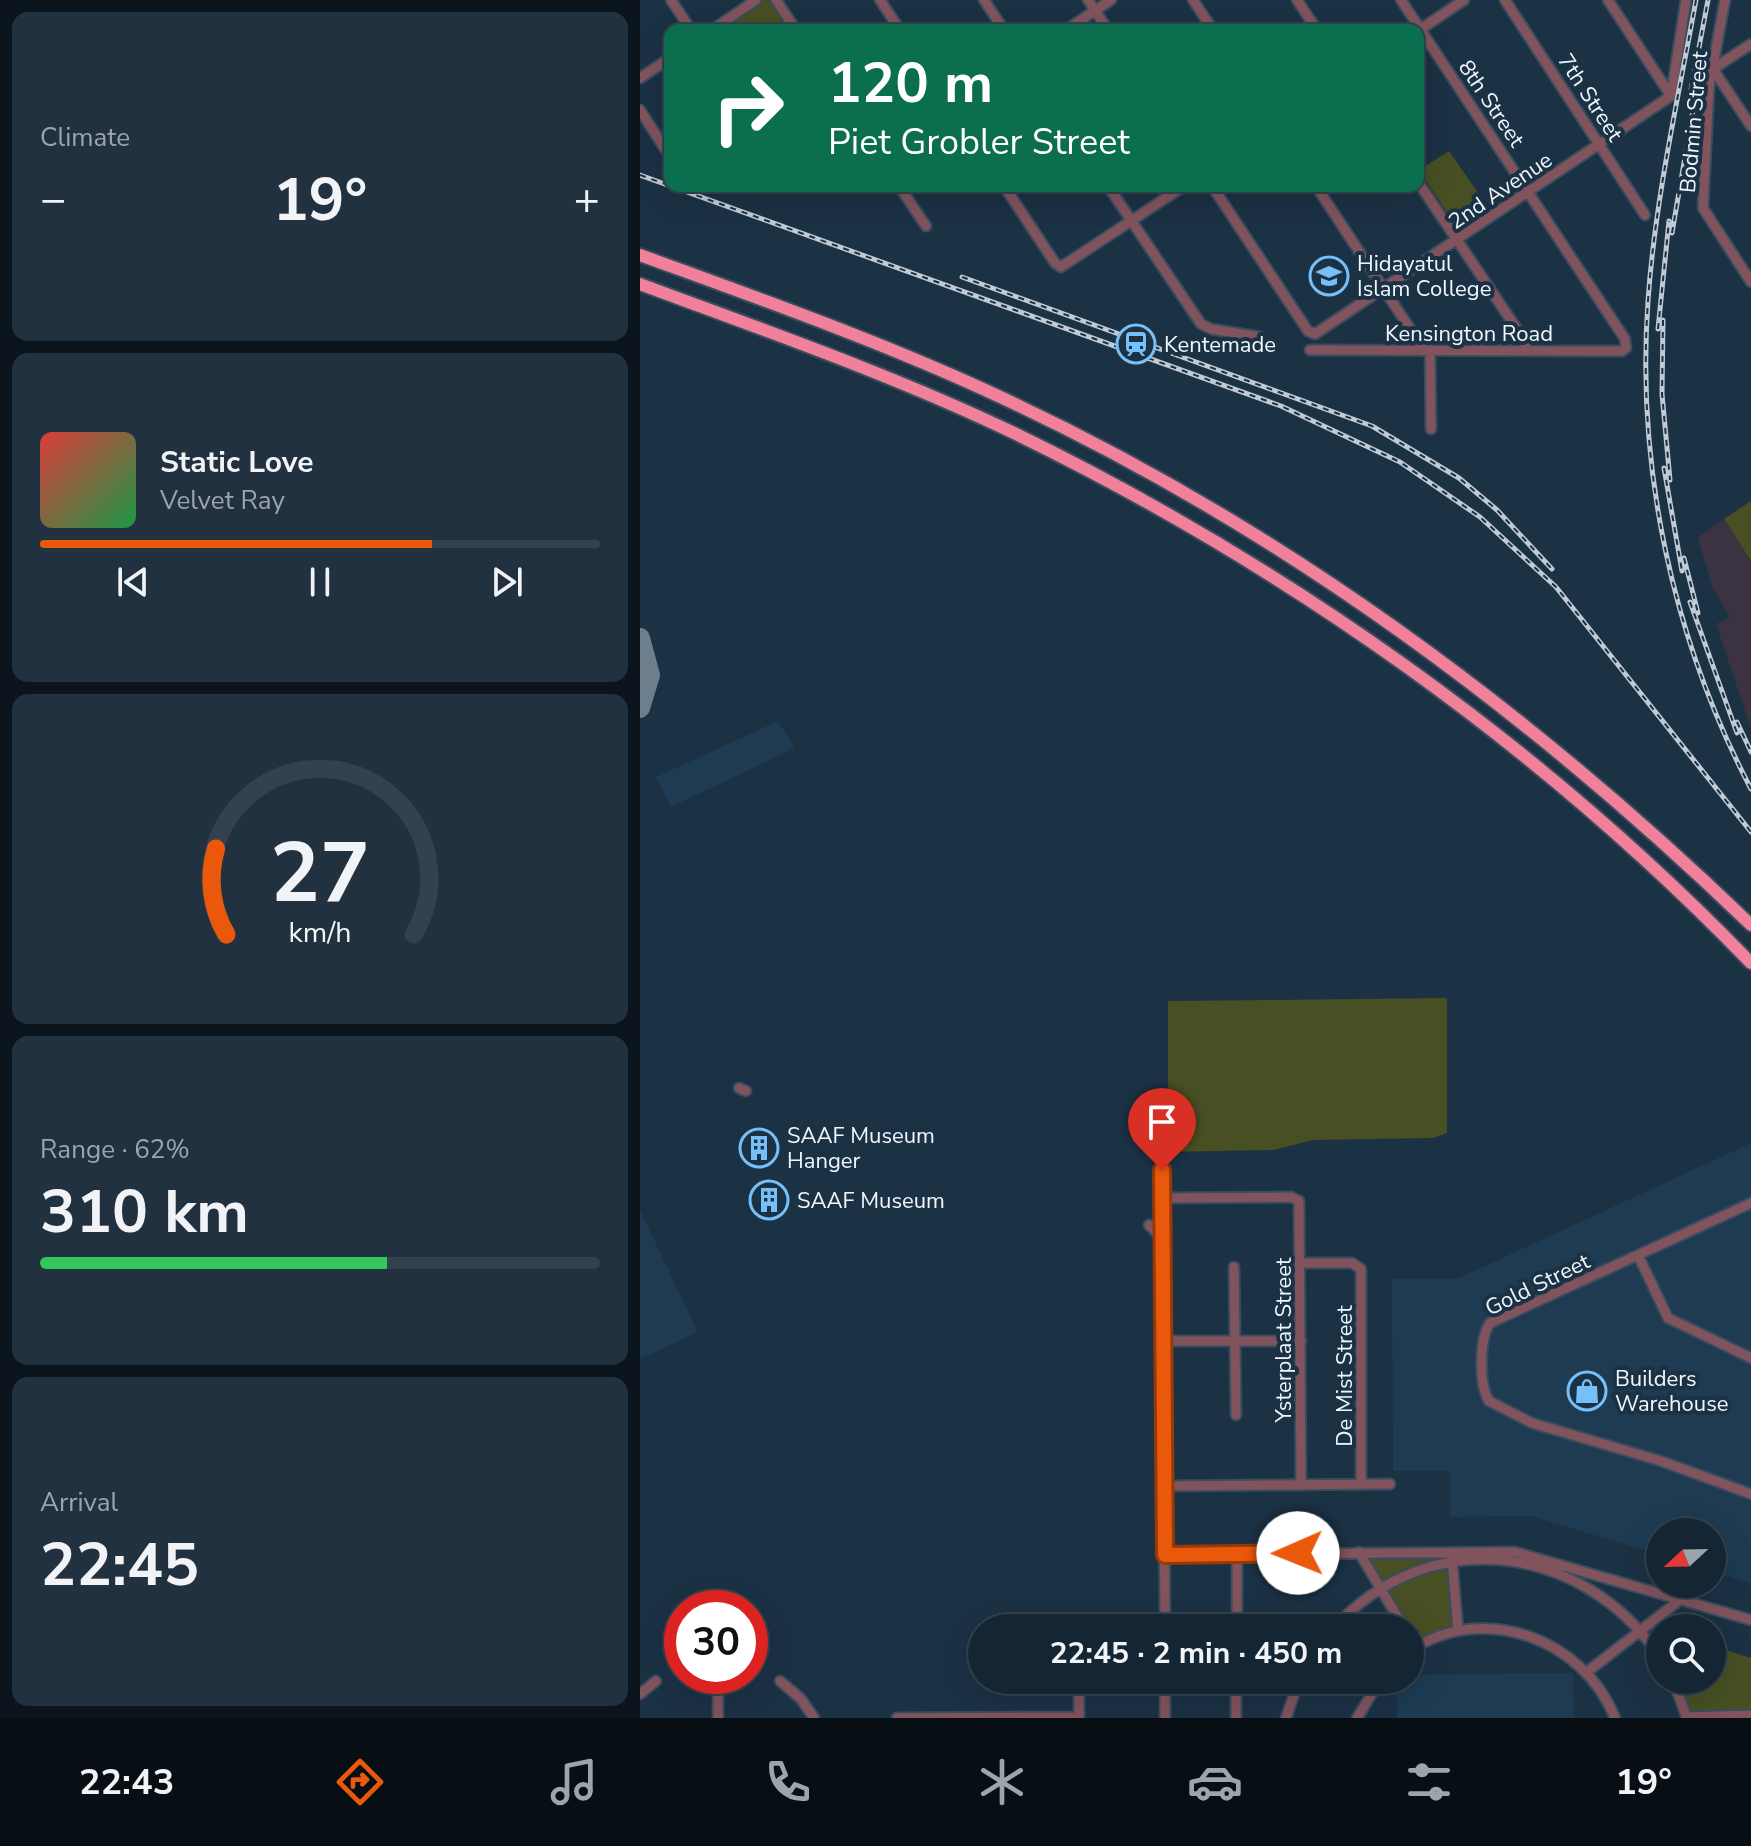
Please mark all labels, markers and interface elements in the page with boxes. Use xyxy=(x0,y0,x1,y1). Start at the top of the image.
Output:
text: 120 m xyxy=(828,45,993,122)
street label: 7th Street xyxy=(1551,48,1630,148)
street label: Bodmin Street xyxy=(1673,50,1715,194)
street label: 8th Street xyxy=(1451,54,1531,153)
icon: right xyxy=(696,56,800,160)
text: Piet Grobler Street xyxy=(828,118,1130,167)
text: Climate xyxy=(40,120,130,155)
street label: 2nd Avenue xyxy=(1443,145,1558,237)
text: 19° xyxy=(273,159,367,241)
text: − xyxy=(40,170,66,230)
text: + xyxy=(574,170,600,230)
place label: Hidayatul Islam College xyxy=(1357,249,1491,304)
school or university icon: Hidayatul Islam College xyxy=(1308,255,1350,297)
street label: Kensington Road xyxy=(1385,319,1553,349)
station icon: Kentemade xyxy=(1115,323,1157,365)
place label: Kentemade xyxy=(1164,330,1276,360)
text: Static Love xyxy=(160,442,314,483)
text: Velvet Ray xyxy=(160,483,285,518)
icon: previous xyxy=(111,560,155,604)
icon: pause xyxy=(298,560,342,604)
icon: next xyxy=(485,560,529,604)
text: 27 xyxy=(270,817,370,930)
text: km/h xyxy=(289,913,351,952)
pin xyxy=(1128,1088,1196,1170)
icon: arrive xyxy=(1140,1100,1184,1144)
place label: SAAF Museum Hanger xyxy=(787,1121,935,1176)
building icon: SAAF Museum Hanger xyxy=(738,1127,780,1169)
text: Range · 62% xyxy=(40,1132,190,1167)
text: 310 km xyxy=(40,1171,249,1253)
building icon: SAAF Museum xyxy=(748,1179,790,1221)
place label: SAAF Museum xyxy=(797,1186,945,1216)
street label: Gold Street xyxy=(1480,1246,1595,1323)
street label: Ysterplaat Street xyxy=(1269,1257,1299,1424)
street label: De Mist Street xyxy=(1330,1305,1360,1447)
place label: Builders Warehouse xyxy=(1615,1364,1728,1419)
shop icon: Builders Warehouse xyxy=(1566,1370,1608,1412)
text: Arrival xyxy=(40,1485,118,1520)
position arrow xyxy=(1256,1511,1340,1595)
north arrow xyxy=(1646,1518,1726,1598)
map controls xyxy=(1646,1518,1726,1694)
text: 22:45 xyxy=(40,1524,199,1606)
speed limit sign: 30 xyxy=(664,1590,768,1694)
button: search xyxy=(1646,1614,1726,1694)
text: 22:45 · 2 min · 450 m xyxy=(1050,1633,1342,1674)
icon: directions xyxy=(332,1754,388,1810)
icon: music xyxy=(546,1754,602,1810)
icon: phone xyxy=(760,1754,816,1810)
icon: climate xyxy=(974,1754,1030,1810)
icon: car xyxy=(1187,1754,1243,1810)
icon: filters xyxy=(1401,1754,1457,1810)
text: 22:43 xyxy=(79,1758,174,1807)
text: 19° xyxy=(1615,1758,1672,1807)

